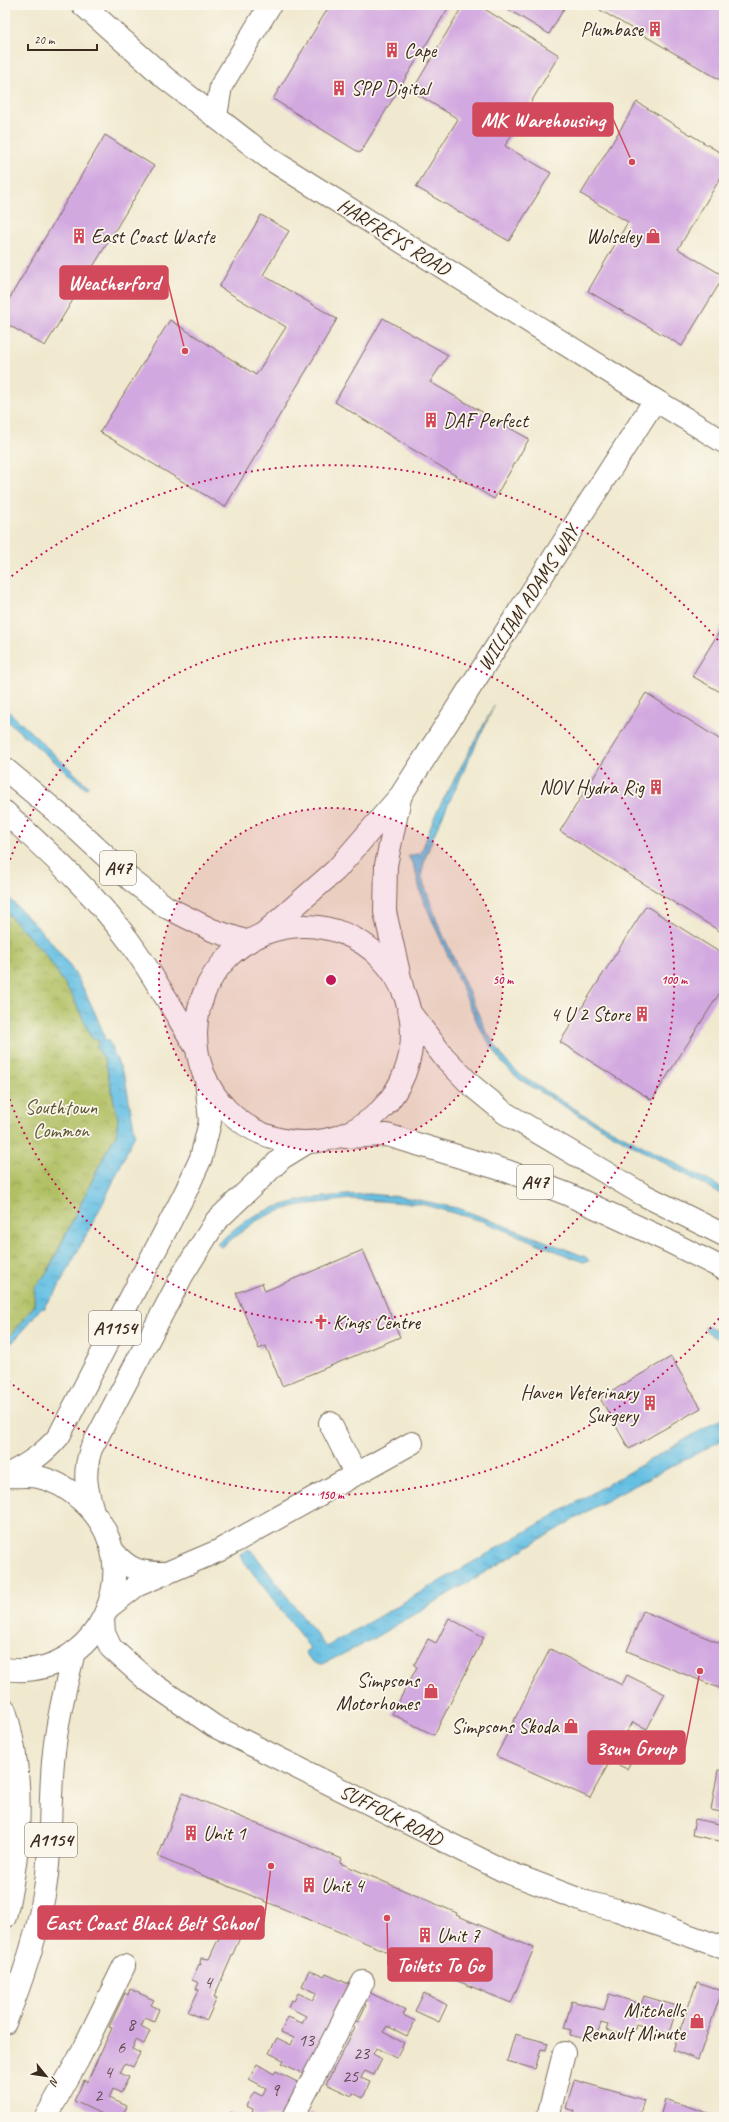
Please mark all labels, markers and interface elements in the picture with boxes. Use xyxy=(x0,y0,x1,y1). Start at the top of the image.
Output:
place label: Plumbase xyxy=(580,17,644,42)
building icon: Plumbase xyxy=(646,20,664,38)
scale bar xyxy=(28,26,97,52)
text: 20 m xyxy=(34,32,56,48)
place label: Cape xyxy=(404,38,438,63)
building icon: Cape xyxy=(383,41,401,59)
place label: SPP Digital xyxy=(351,76,433,101)
building icon: SPP Digital xyxy=(330,79,348,97)
callout: MK Warehousing xyxy=(473,103,613,136)
text: MK Warehousing xyxy=(481,107,607,133)
street label: HARFREYS ROAD xyxy=(333,192,456,282)
place label: East Coast Waste xyxy=(91,224,216,249)
place label: Wolseley xyxy=(586,224,643,249)
building icon: East Coast Waste xyxy=(70,227,88,245)
shop icon: Wolseley xyxy=(644,227,662,245)
callout: Weatherford xyxy=(60,266,168,299)
text: Weatherford xyxy=(68,270,164,296)
place label: DAF Perfect xyxy=(443,408,530,433)
building icon: DAF Perfect xyxy=(422,411,440,429)
street label: WILLIAM ADAMS WAY xyxy=(472,518,586,675)
place label: NOV Hydra Rig xyxy=(539,775,645,800)
building icon: NOV Hydra Rig xyxy=(647,778,665,796)
road number: A47 xyxy=(100,851,136,885)
text: 50 m xyxy=(493,972,514,988)
text: 100 m xyxy=(661,972,688,988)
centre of rings xyxy=(324,973,338,987)
place label: 4 U 2 Store xyxy=(550,1002,631,1027)
building icon: 4 U 2 Store xyxy=(633,1005,651,1023)
park label: Southtown Common xyxy=(25,1095,98,1143)
road number: A47 xyxy=(517,1165,553,1199)
place label: Kings Centre xyxy=(333,1310,422,1335)
road number: A1154 xyxy=(89,1311,141,1345)
church icon: Kings Centre xyxy=(312,1313,330,1331)
place label: Haven Veterinary Surgery xyxy=(520,1380,640,1428)
building icon: Haven Veterinary Surgery xyxy=(641,1394,659,1412)
text: 150 m xyxy=(318,1487,345,1503)
place label: Simpsons Motorhomes xyxy=(336,1668,421,1716)
shop icon: Simpsons Motorhomes xyxy=(422,1682,440,1700)
place label: Simpsons Skoda xyxy=(451,1714,560,1739)
shop icon: Simpsons Skoda xyxy=(562,1717,580,1735)
callout: 3sun Group xyxy=(588,1731,685,1764)
text: 3sun Group xyxy=(596,1735,678,1761)
street label: SUFFOLK ROAD xyxy=(335,1778,448,1852)
place label: Unit 1 xyxy=(203,1821,247,1846)
road number: A1154 xyxy=(25,1823,77,1857)
building icon: Unit 1 xyxy=(182,1824,200,1842)
place label: Unit 4 xyxy=(321,1873,366,1898)
building icon: Unit 4 xyxy=(300,1876,318,1894)
callout: East Coast Black Belt School xyxy=(38,1906,264,1939)
text: East Coast Black Belt School xyxy=(46,1910,261,1936)
place label: Unit 7 xyxy=(437,1923,481,1948)
building icon: Unit 7 xyxy=(416,1926,434,1944)
callout: Toilets To Go xyxy=(388,1948,492,1981)
text: Toilets To Go xyxy=(396,1952,487,1978)
house number: 4 xyxy=(204,1971,214,1993)
place label: Mitchells Renault Minute xyxy=(581,1998,687,2046)
shop icon: Mitchells Renault Minute xyxy=(688,2012,706,2030)
house number: 8 xyxy=(127,2013,137,2035)
house number: 13 xyxy=(298,2029,316,2051)
house number: 6 xyxy=(117,2036,126,2058)
house number: 23 xyxy=(353,2042,371,2064)
north arrow xyxy=(26,2056,66,2096)
house number: 4 xyxy=(104,2061,114,2083)
house number: 25 xyxy=(342,2065,359,2087)
text: N xyxy=(46,2075,62,2089)
house number: 9 xyxy=(271,2079,281,2101)
house number: 2 xyxy=(94,2084,104,2106)

